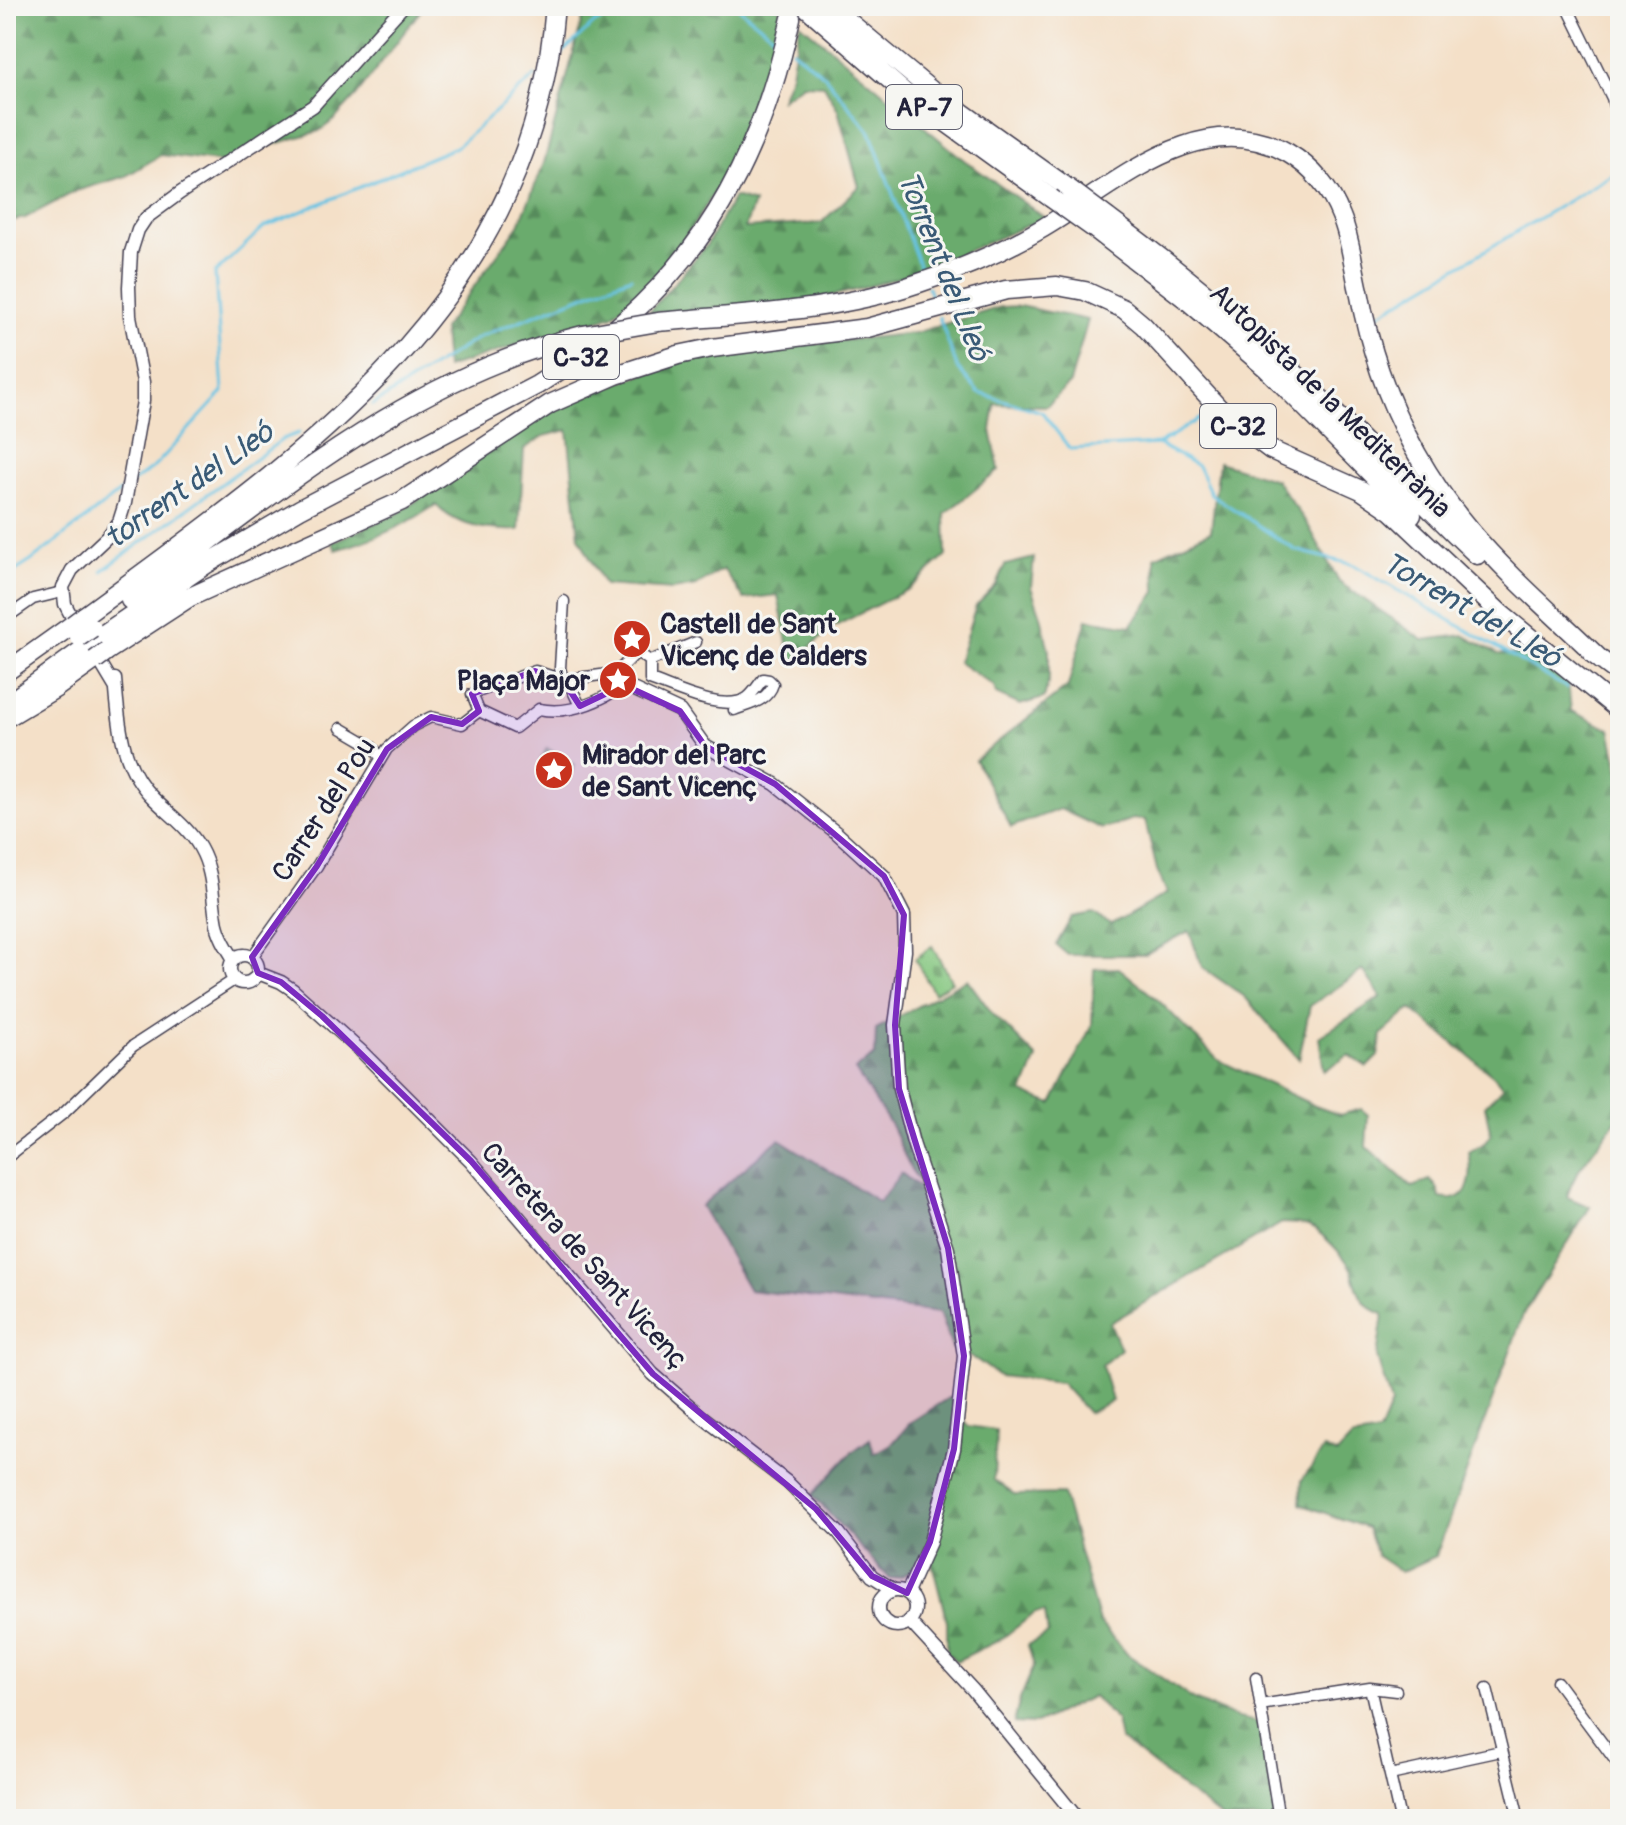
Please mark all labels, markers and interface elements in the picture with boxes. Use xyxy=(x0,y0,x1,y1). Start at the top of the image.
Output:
road number: AP-7 xyxy=(886,85,962,129)
water label: Torrent del Lleó xyxy=(889,166,999,367)
street label: Autopista de la Mediterrània xyxy=(1202,276,1458,526)
road number: C-32 xyxy=(543,335,619,379)
road number: C-32 xyxy=(1200,404,1276,448)
water label: torrent del Lleó xyxy=(98,413,282,557)
water label: Torrent del Lleó xyxy=(1376,544,1569,677)
place label: Castell de Sant Vicenç de Calders xyxy=(660,607,867,674)
place icon: Castell de Sant Vicenç de Calders xyxy=(611,618,653,660)
place icon: Plaça Major xyxy=(597,659,639,701)
place label: Plaça Major xyxy=(457,664,591,699)
street label: Carrer del Pou xyxy=(265,731,384,888)
place label: Mirador del Parc de Sant Vicenç xyxy=(582,738,767,805)
place icon: Mirador del Parc de Sant Vicenç xyxy=(533,749,575,791)
street label: Carretera de Sant Vicenç xyxy=(473,1136,695,1376)

